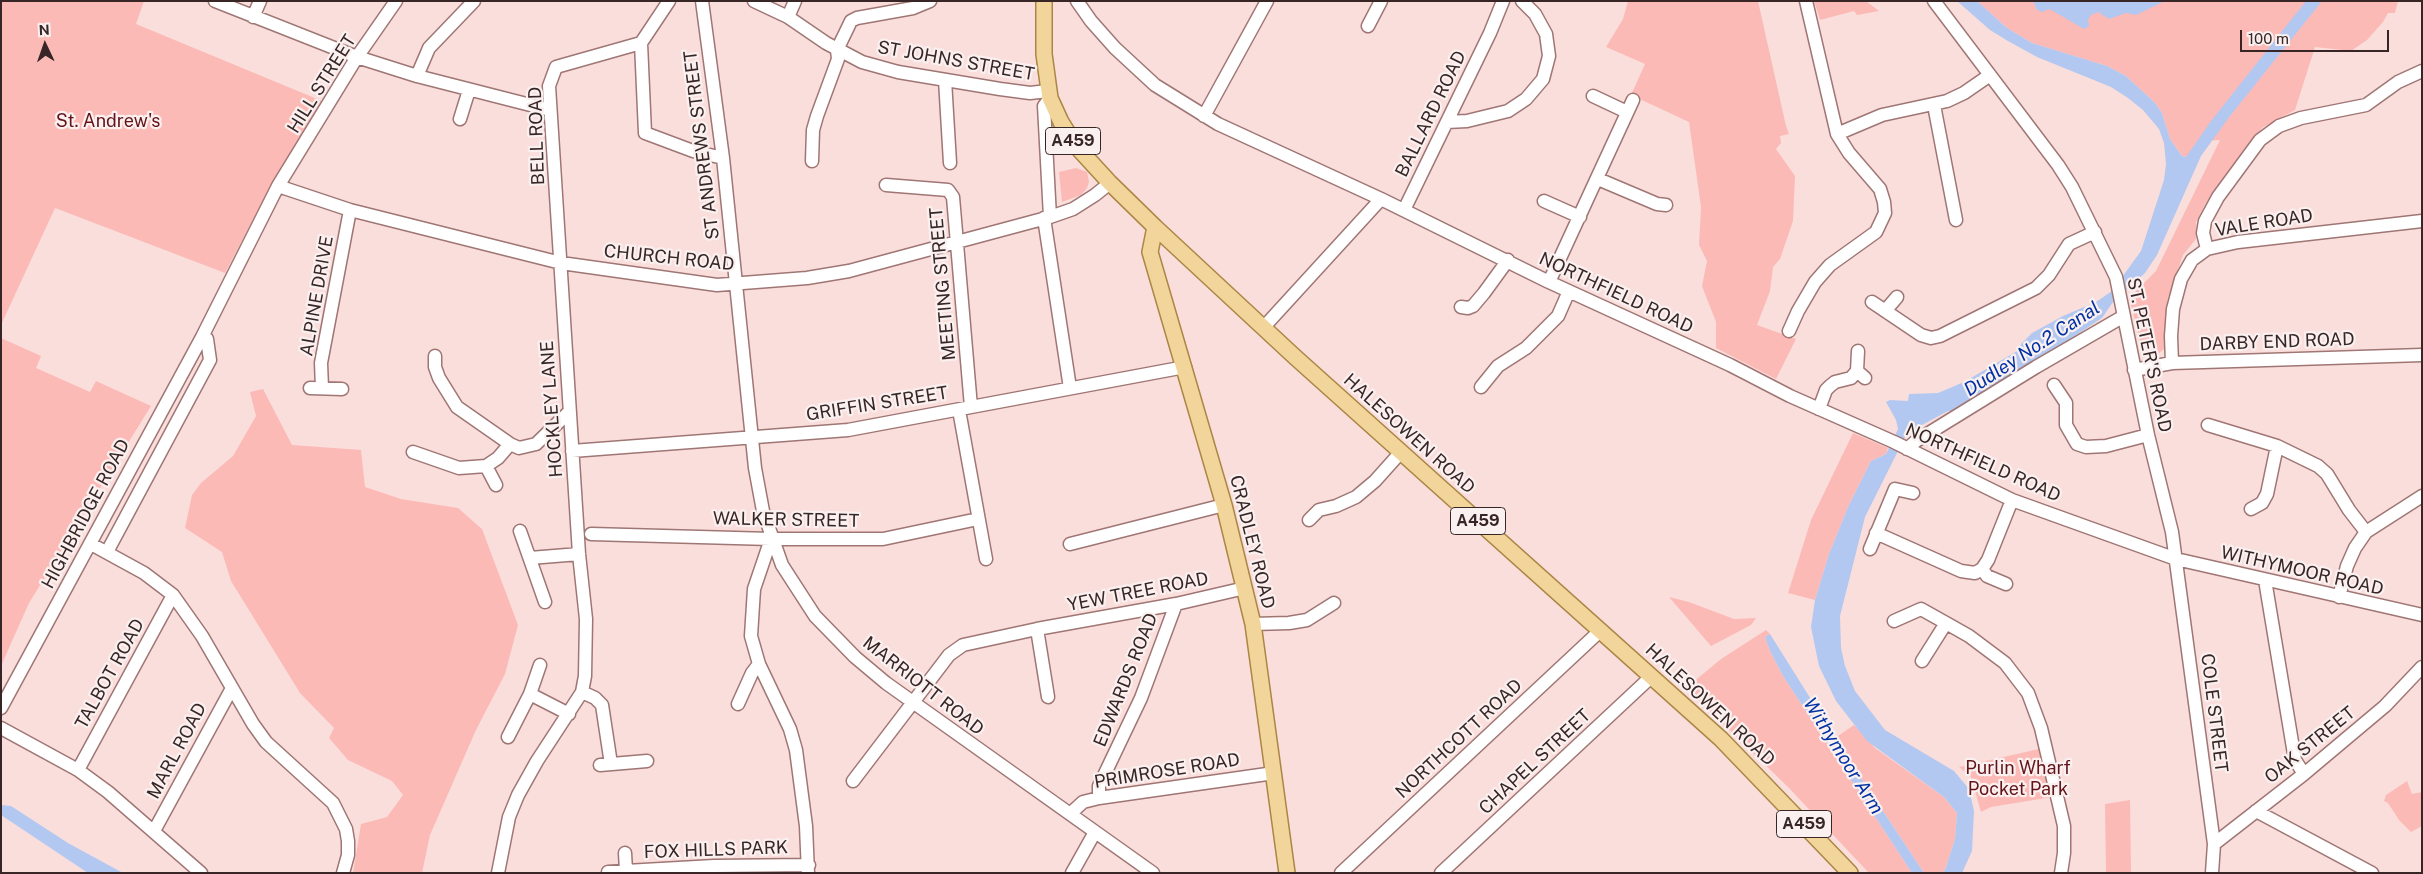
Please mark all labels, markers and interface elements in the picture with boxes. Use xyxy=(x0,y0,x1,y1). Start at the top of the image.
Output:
north arrow xyxy=(20,20,70,70)
scale bar xyxy=(2243,20,2392,52)
text: N xyxy=(38,22,50,38)
text: 100 m xyxy=(2248,30,2289,47)
street label: HILL STREET xyxy=(283,31,361,137)
street label: ST JOHNS STREET xyxy=(876,37,1036,85)
street label: BALLARD ROAD xyxy=(1391,47,1471,181)
street label: ST ANDREWS STREET xyxy=(680,49,724,241)
street label: BELL ROAD xyxy=(524,86,550,186)
park label: St. Andrew's xyxy=(56,110,160,132)
road number: A459 xyxy=(1046,128,1100,154)
street label: VALE ROAD xyxy=(2214,205,2314,241)
street label: MEETING STREET xyxy=(926,207,960,361)
street label: ALPINE DRIVE xyxy=(296,234,338,358)
street label: CHURCH ROAD xyxy=(603,240,735,276)
street label: NORTHFIELD ROAD xyxy=(1536,248,1696,338)
street label: ST. PETER'S ROAD xyxy=(2122,276,2176,434)
water label: Dudley No.2 Canal xyxy=(1960,297,2104,401)
street label: DARBY END ROAD xyxy=(2199,328,2355,356)
street label: HOCKLEY LANE xyxy=(536,340,568,478)
street label: HALESOWEN ROAD xyxy=(1339,369,1479,499)
street label: GRIFFIN STREET xyxy=(805,382,949,426)
street label: NORTHFIELD ROAD xyxy=(1902,419,2064,507)
street label: HIGHBRIDGE ROAD xyxy=(37,435,135,593)
street label: CRADLEY ROAD xyxy=(1225,473,1279,611)
street label: WALKER STREET xyxy=(713,508,859,532)
road number: A459 xyxy=(1450,508,1506,534)
street label: WITHYMOOR ROAD xyxy=(2219,542,2385,600)
street label: YEW TREE ROAD xyxy=(1066,568,1210,616)
street label: EDWARDS ROAD xyxy=(1089,610,1163,750)
street label: TALBOT ROAD xyxy=(71,615,149,733)
street label: MARRIOTT ROAD xyxy=(858,632,988,740)
street label: HALESOWEN ROAD xyxy=(1641,639,1779,771)
street label: COLE STREET xyxy=(2196,652,2232,774)
street label: NORTHCOTT ROAD xyxy=(1391,675,1527,803)
water label: Withymoor Arm xyxy=(1798,693,1888,819)
street label: MARL ROAD xyxy=(143,699,211,803)
street label: OAK STREET xyxy=(2260,702,2360,788)
street label: CHAPEL STREET xyxy=(1475,705,1595,819)
street label: PRIMROSE ROAD xyxy=(1093,749,1241,793)
park label: Purlin Wharf Pocket Park xyxy=(1965,757,2071,800)
road number: A459 xyxy=(1776,811,1832,838)
street label: FOX HILLS PARK xyxy=(643,837,789,863)

